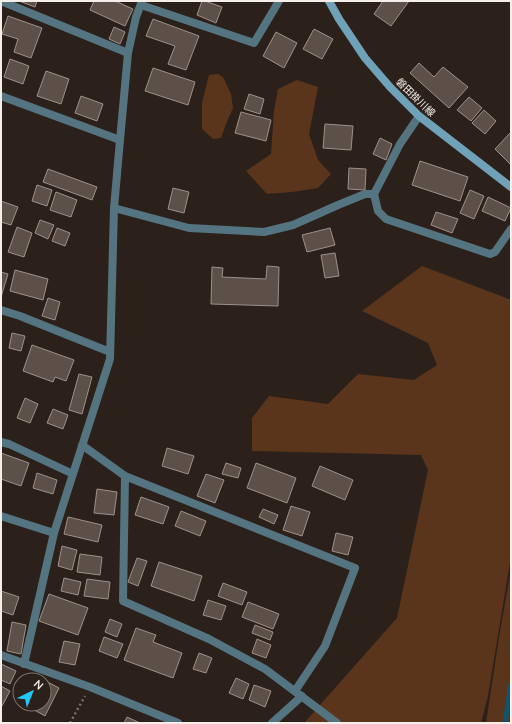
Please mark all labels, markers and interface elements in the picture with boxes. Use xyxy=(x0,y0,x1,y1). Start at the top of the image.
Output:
street label: 磐田掛川線 xyxy=(392,75,438,120)
north arrow xyxy=(12,672,52,712)
text: N xyxy=(30,677,47,693)

